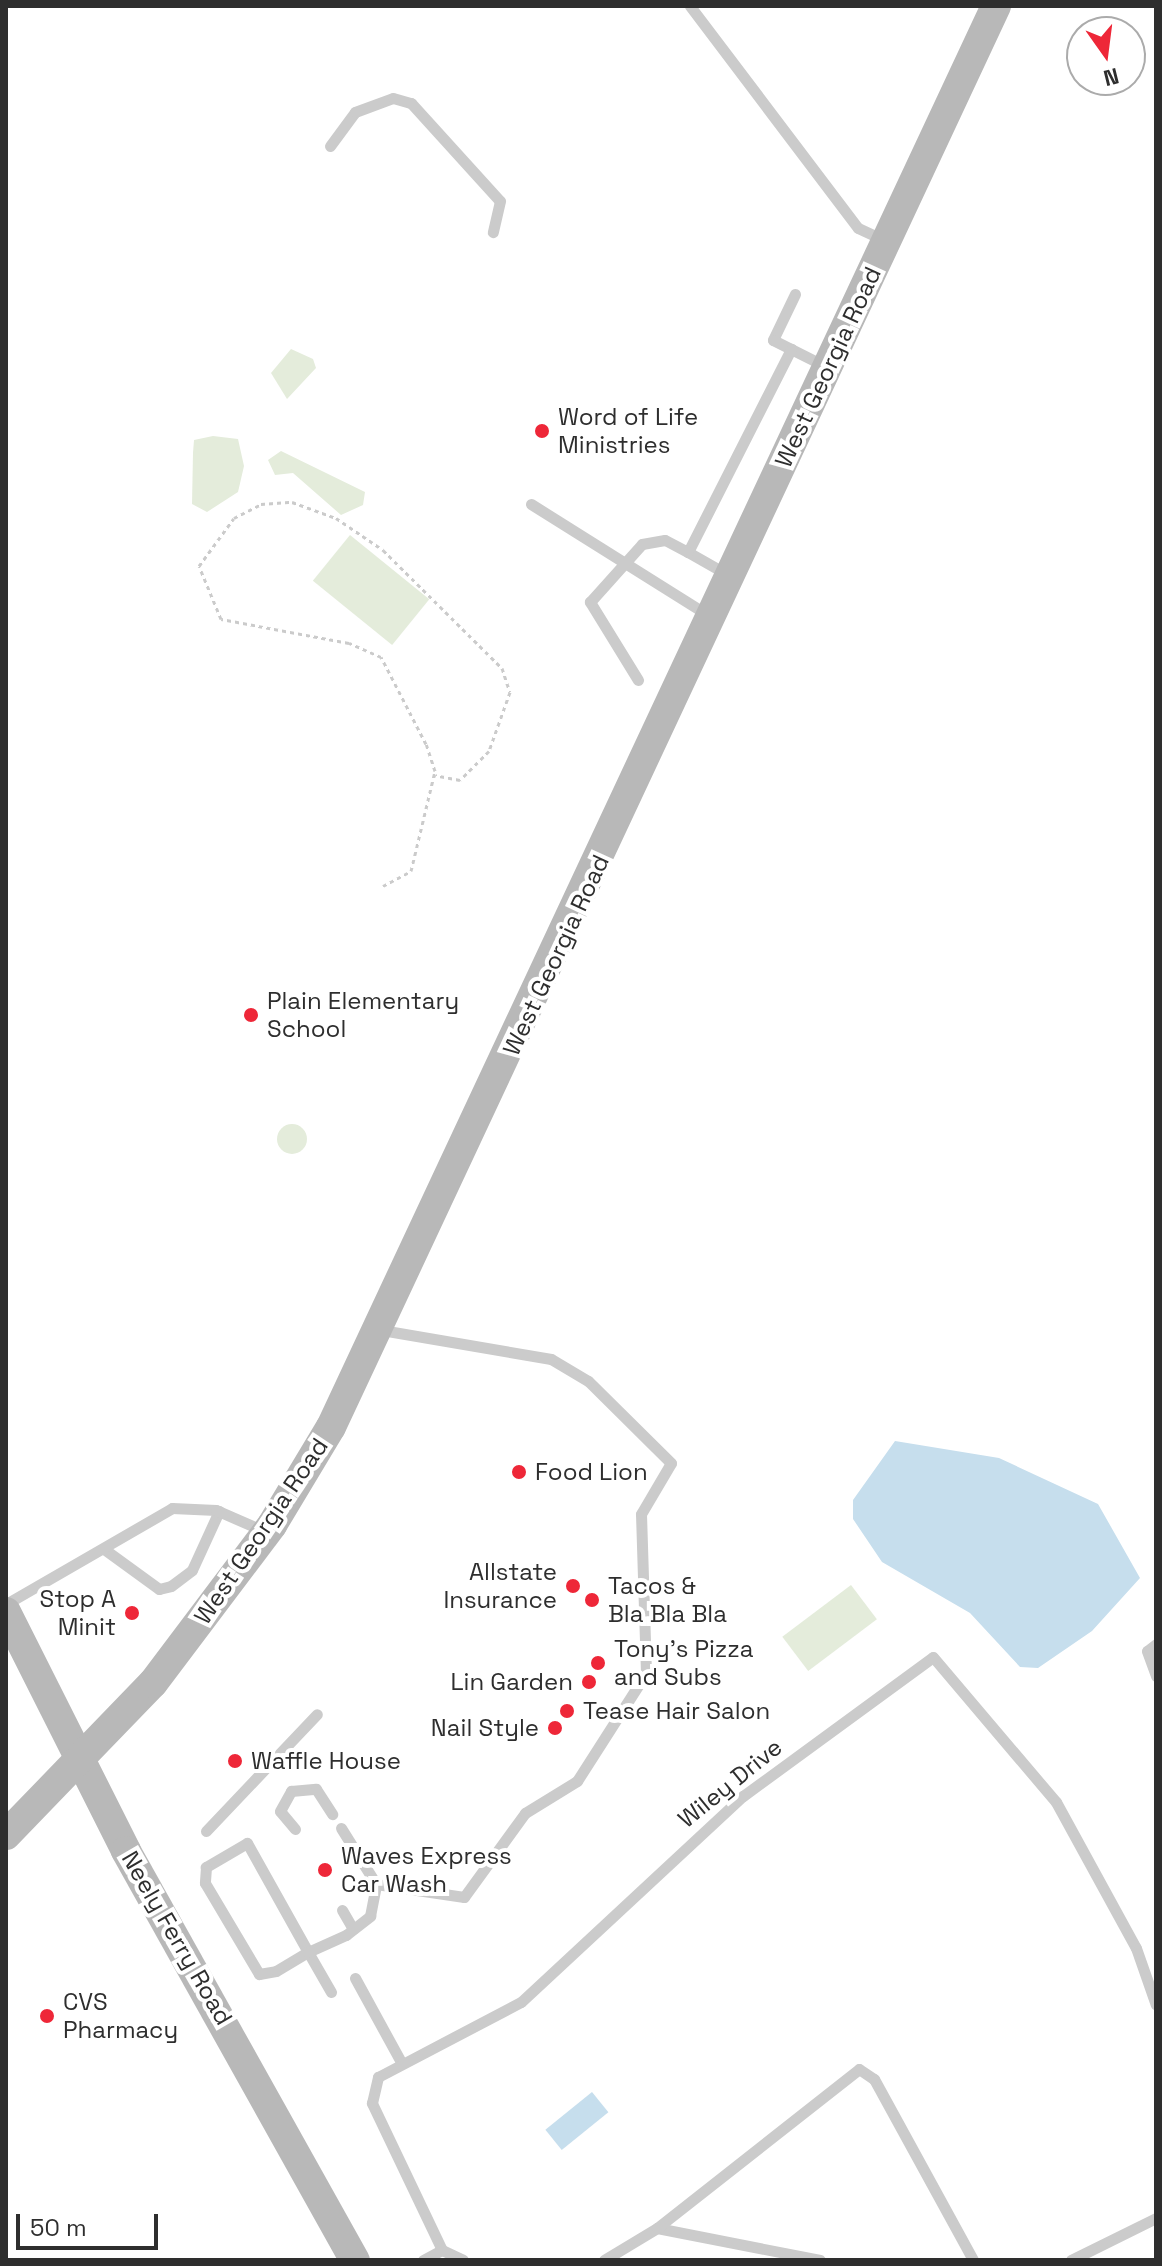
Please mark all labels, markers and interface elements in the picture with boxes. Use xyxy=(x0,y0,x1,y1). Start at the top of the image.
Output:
north arrow xyxy=(1066,16,1146,96)
text: N xyxy=(1101,62,1122,93)
street label: West Georgia Road xyxy=(769,262,887,472)
place label: Word of Life Ministries xyxy=(558,403,698,459)
marker: Word of Life Ministries xyxy=(533,422,551,440)
street label: West Georgia Road xyxy=(497,850,615,1060)
place label: Plain Elementary School xyxy=(267,987,459,1043)
marker: Plain Elementary School xyxy=(242,1006,260,1024)
street label: West Georgia Road xyxy=(188,1433,334,1629)
place label: Food Lion xyxy=(535,1458,648,1486)
marker: Food Lion xyxy=(510,1463,528,1481)
place label: Allstate Insurance xyxy=(443,1558,557,1614)
place label: Tacos & Bla Bla Bla xyxy=(608,1572,727,1628)
marker: Allstate Insurance xyxy=(564,1577,582,1595)
place label: Stop A Minit xyxy=(39,1585,116,1641)
marker: Tacos & Bla Bla Bla xyxy=(583,1591,601,1609)
marker: Stop A Minit xyxy=(123,1604,141,1622)
place label: Tony's Pizza and Subs xyxy=(614,1635,754,1691)
marker: Tony's Pizza and Subs xyxy=(589,1654,607,1672)
place label: Lin Garden xyxy=(451,1668,573,1696)
marker: Lin Garden xyxy=(580,1673,598,1691)
place label: Tease Hair Salon xyxy=(583,1697,770,1725)
marker: Tease Hair Salon xyxy=(558,1702,576,1720)
place label: Nail Style xyxy=(431,1714,539,1742)
marker: Nail Style xyxy=(546,1719,564,1737)
street label: Wiley Drive xyxy=(672,1732,788,1834)
place label: Waffle House xyxy=(251,1747,401,1775)
marker: Waffle House xyxy=(226,1752,244,1770)
place label: Waves Express Car Wash xyxy=(341,1842,512,1898)
street label: Neely Ferry Road xyxy=(116,1846,238,2030)
marker: Waves Express Car Wash xyxy=(316,1861,334,1879)
place label: CVS Pharmacy xyxy=(63,1988,178,2044)
marker: CVS Pharmacy xyxy=(38,2007,56,2025)
scale bar xyxy=(20,2198,162,2248)
text: 50 m xyxy=(30,2212,87,2243)

